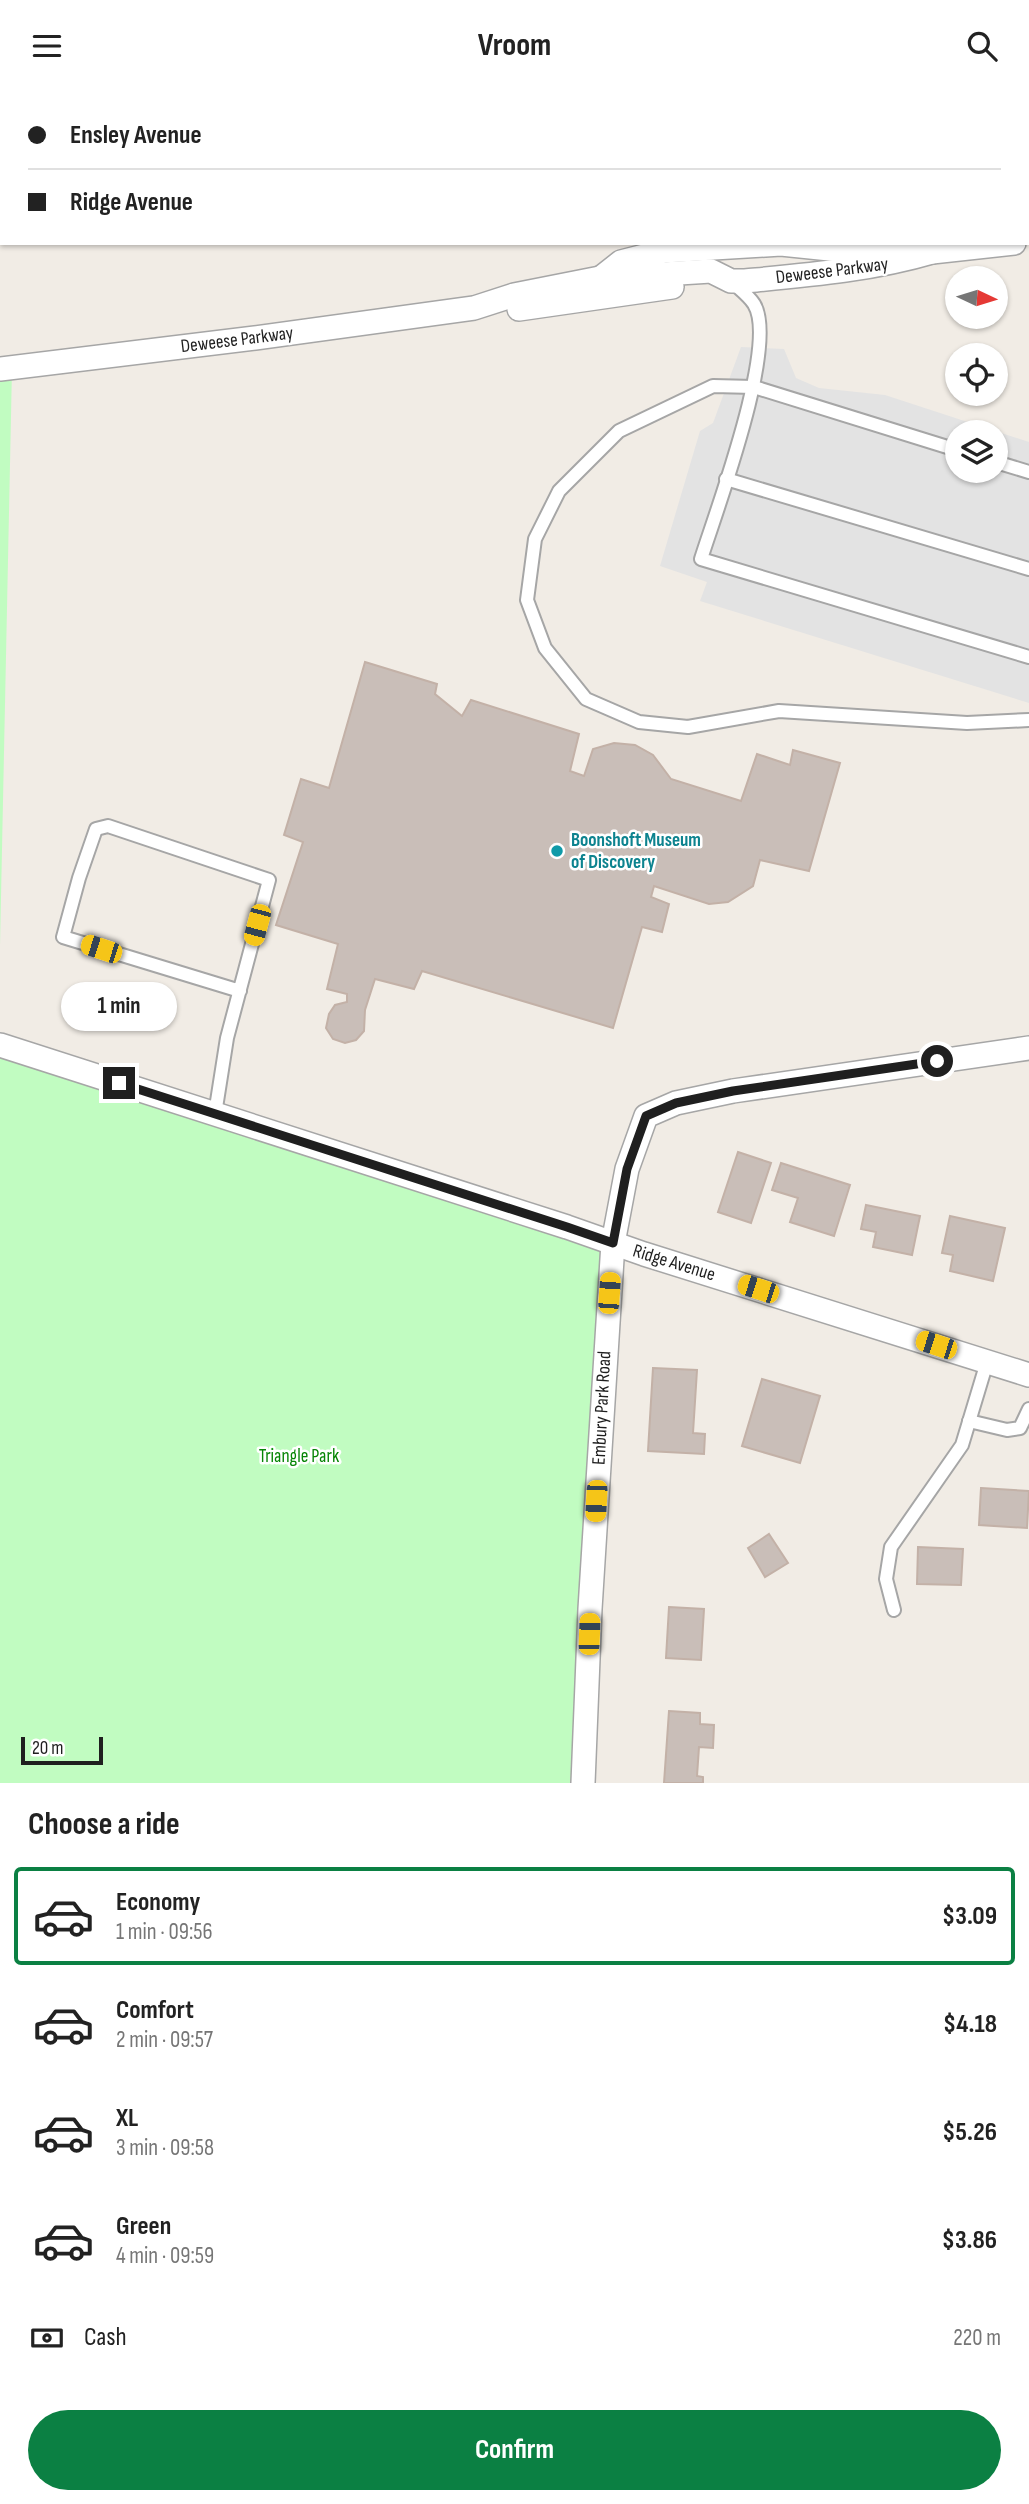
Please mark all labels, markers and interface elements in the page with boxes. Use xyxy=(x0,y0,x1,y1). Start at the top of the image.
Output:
text: Vroom xyxy=(478,26,551,65)
icon: menu xyxy=(28,27,66,65)
icon: search xyxy=(963,27,1001,65)
text: Ensley Avenue xyxy=(70,120,202,151)
text: Ridge Avenue xyxy=(70,187,193,218)
street label: Deweese Parkway xyxy=(774,253,890,289)
north arrow xyxy=(945,266,1008,329)
map controls xyxy=(945,266,1008,483)
street label: Deweese Parkway xyxy=(179,322,295,358)
button: locate xyxy=(945,343,1008,406)
button: layers xyxy=(945,420,1008,483)
place label: Boonshoft Museum of Discovery xyxy=(571,829,701,874)
marker: Boonshoft Museum of Discovery xyxy=(549,843,565,859)
car xyxy=(242,902,273,948)
car xyxy=(78,933,125,965)
callout: 1 min xyxy=(61,981,177,1031)
text: 1 min xyxy=(98,992,140,1020)
route start xyxy=(921,1045,953,1077)
route end xyxy=(103,1067,135,1099)
street label: Ridge Avenue xyxy=(630,1240,718,1286)
car xyxy=(598,1271,621,1315)
car xyxy=(735,1273,782,1305)
car xyxy=(913,1329,960,1361)
street label: Embury Park Road xyxy=(588,1350,616,1466)
park label: Triangle Park xyxy=(259,1445,340,1468)
car xyxy=(585,1479,608,1523)
car xyxy=(578,1613,601,1655)
scale bar xyxy=(21,1734,103,1766)
text: 20 m xyxy=(32,1737,64,1760)
text: Choose a ride xyxy=(28,1805,180,1844)
icon: car xyxy=(32,1885,95,1948)
text: Economy xyxy=(116,1887,200,1918)
text: $3.09 xyxy=(942,1901,997,1932)
text: 1 min · 09:56 xyxy=(116,1918,213,1946)
icon: car xyxy=(32,1993,95,2056)
text: Comfort xyxy=(116,1995,194,2026)
text: $4.18 xyxy=(943,2009,997,2040)
text: 2 min · 09:57 xyxy=(116,2026,213,2054)
icon: car xyxy=(32,2101,95,2164)
text: XL xyxy=(116,2103,138,2134)
text: $5.26 xyxy=(942,2117,997,2148)
text: 3 min · 09:58 xyxy=(116,2134,214,2162)
icon: car xyxy=(32,2209,95,2272)
text: Green xyxy=(116,2211,171,2242)
text: $3.86 xyxy=(942,2225,997,2256)
text: 4 min · 09:59 xyxy=(116,2242,214,2270)
icon: cash xyxy=(28,2319,66,2357)
text: Cash xyxy=(84,2322,127,2353)
text: 220 m xyxy=(953,2324,1001,2352)
button: Confirm xyxy=(28,2410,1001,2490)

